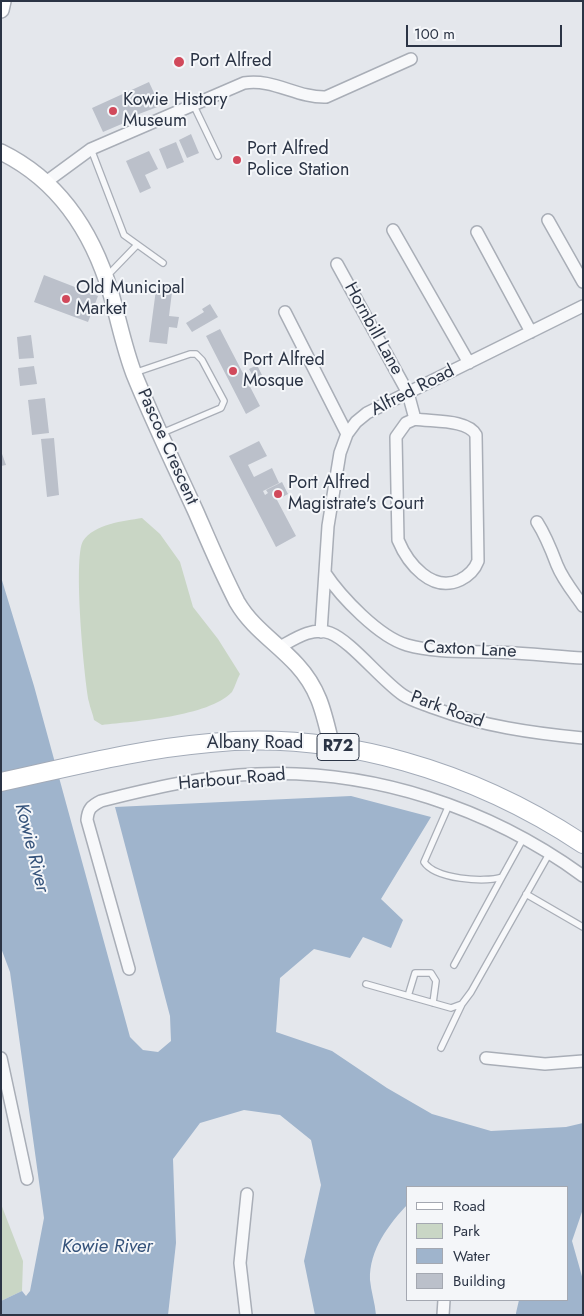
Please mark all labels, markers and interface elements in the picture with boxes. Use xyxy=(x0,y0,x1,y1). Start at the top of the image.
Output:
scale bar xyxy=(409,15,565,47)
text: 100 m xyxy=(414,23,455,45)
place label: Port Alfred xyxy=(190,51,272,73)
marker: Port Alfred xyxy=(172,55,186,69)
place label: Kowie History Museum xyxy=(123,90,227,132)
marker: Kowie History Museum xyxy=(107,105,119,117)
place label: Port Alfred Police Station xyxy=(247,139,349,182)
marker: Port Alfred Police Station xyxy=(231,154,243,166)
place label: Old Municipal Market xyxy=(76,278,185,320)
street label: Hornbill Lane xyxy=(339,279,407,379)
marker: Old Municipal Market xyxy=(60,293,72,305)
place label: Port Alfred Mosque xyxy=(243,350,325,392)
street label: Alfred Road xyxy=(368,361,458,421)
marker: Port Alfred Mosque xyxy=(227,365,239,377)
street label: Pascoe Crescent xyxy=(132,386,202,508)
place label: Port Alfred Magistrate's Court xyxy=(288,473,424,516)
marker: Port Alfred Magistrate's Court xyxy=(272,488,284,500)
street label: Caxton Lane xyxy=(423,637,517,663)
street label: Park Road xyxy=(407,687,487,733)
street label: Albany Road xyxy=(207,733,303,755)
road number: R72 xyxy=(317,734,359,760)
street label: Harbour Road xyxy=(177,765,287,795)
water label: Kowie River xyxy=(9,801,53,895)
legend xyxy=(406,1186,569,1301)
text: Road xyxy=(453,1195,485,1217)
text: Park xyxy=(453,1220,480,1242)
water label: Kowie River xyxy=(62,1236,152,1258)
text: Water xyxy=(453,1245,490,1267)
text: Building xyxy=(453,1270,505,1292)

